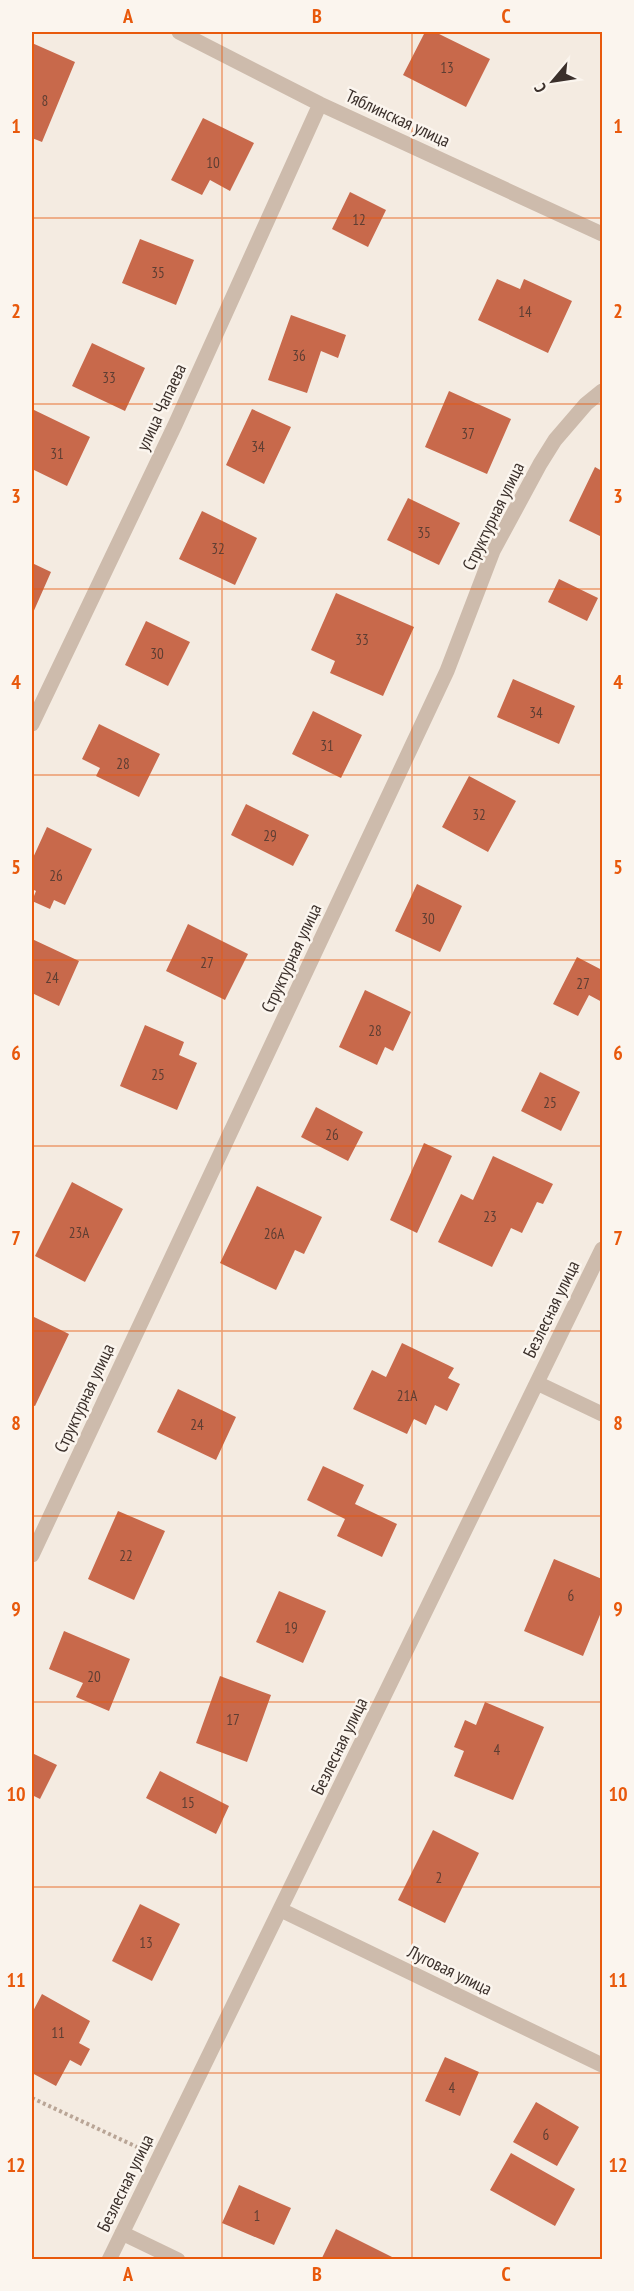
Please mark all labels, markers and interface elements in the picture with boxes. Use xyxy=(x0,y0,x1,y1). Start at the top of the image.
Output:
text: A xyxy=(122,3,134,29)
text: B xyxy=(312,3,322,29)
text: C xyxy=(501,3,511,29)
north arrow xyxy=(523,51,583,111)
house number: 13 xyxy=(440,58,454,77)
text: С xyxy=(529,80,550,96)
street label: Тяблинская улица xyxy=(342,84,454,152)
house number: 8 xyxy=(42,91,48,110)
text: 1 xyxy=(11,113,21,139)
text: 1 xyxy=(613,113,623,139)
house number: 10 xyxy=(206,153,220,172)
house number: 12 xyxy=(352,210,366,229)
house number: 35 xyxy=(151,263,165,282)
text: 2 xyxy=(11,298,21,324)
text: 2 xyxy=(613,298,623,324)
house number: 14 xyxy=(518,302,532,321)
house number: 36 xyxy=(292,346,306,365)
street label: улица Чапаева xyxy=(131,360,191,454)
house number: 33 xyxy=(102,368,116,387)
house number: 37 xyxy=(461,424,475,443)
house number: 34 xyxy=(251,437,265,456)
house number: 31 xyxy=(50,444,64,463)
street label: Структурная улица xyxy=(457,458,529,574)
text: 3 xyxy=(11,483,21,509)
text: 3 xyxy=(613,483,623,509)
house number: 35 xyxy=(417,523,431,542)
house number: 32 xyxy=(211,539,225,558)
house number: 33 xyxy=(355,630,369,649)
house number: 30 xyxy=(150,644,164,663)
text: 4 xyxy=(11,669,21,695)
text: 4 xyxy=(613,669,623,695)
house number: 34 xyxy=(529,703,543,722)
house number: 31 xyxy=(320,736,334,755)
house number: 28 xyxy=(116,754,130,773)
house number: 32 xyxy=(472,805,486,824)
house number: 29 xyxy=(263,826,277,845)
text: 5 xyxy=(11,854,21,880)
text: 5 xyxy=(613,854,623,880)
house number: 26 xyxy=(49,866,63,885)
street label: Структурная улица xyxy=(256,900,326,1016)
house number: 30 xyxy=(421,909,435,928)
house number: 27 xyxy=(200,953,214,972)
house number: 24 xyxy=(45,968,59,987)
house number: 27 xyxy=(576,974,590,993)
house number: 28 xyxy=(368,1021,382,1040)
text: 6 xyxy=(11,1040,21,1066)
text: 6 xyxy=(613,1040,623,1066)
house number: 25 xyxy=(151,1065,165,1084)
house number: 25 xyxy=(543,1093,557,1112)
house number: 26 xyxy=(325,1125,339,1144)
house number: 23 xyxy=(483,1207,497,1226)
house number: 23А xyxy=(69,1223,90,1242)
house number: 26А xyxy=(264,1224,285,1243)
text: 7 xyxy=(11,1225,21,1251)
text: 7 xyxy=(613,1225,623,1251)
street label: Безлесная улица xyxy=(518,1257,584,1361)
street label: Структурная улица xyxy=(49,1340,119,1456)
house number: 21А xyxy=(397,1386,418,1405)
text: 8 xyxy=(11,1410,21,1436)
text: 8 xyxy=(613,1410,623,1436)
house number: 24 xyxy=(190,1415,204,1434)
house number: 22 xyxy=(119,1546,133,1565)
house number: 6 xyxy=(568,1586,575,1605)
text: 9 xyxy=(11,1596,21,1622)
text: 9 xyxy=(613,1596,623,1622)
house number: 19 xyxy=(284,1618,298,1637)
house number: 20 xyxy=(87,1667,101,1686)
street label: Безлесная улица xyxy=(306,1694,372,1798)
house number: 17 xyxy=(226,1710,240,1729)
house number: 4 xyxy=(494,1740,501,1759)
text: 10 xyxy=(6,1781,26,1807)
text: 10 xyxy=(608,1781,628,1807)
house number: 15 xyxy=(181,1793,195,1812)
house number: 2 xyxy=(436,1868,442,1887)
house number: 13 xyxy=(139,1933,153,1952)
street label: Луговая улица xyxy=(403,1939,496,2000)
text: 11 xyxy=(6,1967,26,1993)
text: 11 xyxy=(608,1967,628,1993)
house number: 11 xyxy=(51,2023,65,2042)
house number: 4 xyxy=(449,2078,456,2097)
house number: 6 xyxy=(543,2125,550,2144)
street label: Безлесная улица xyxy=(92,2131,158,2235)
text: 12 xyxy=(6,2152,26,2178)
text: 12 xyxy=(608,2152,628,2178)
house number: 1 xyxy=(254,2206,260,2225)
text: A xyxy=(122,2261,134,2287)
text: B xyxy=(312,2261,322,2287)
text: C xyxy=(501,2261,511,2287)

